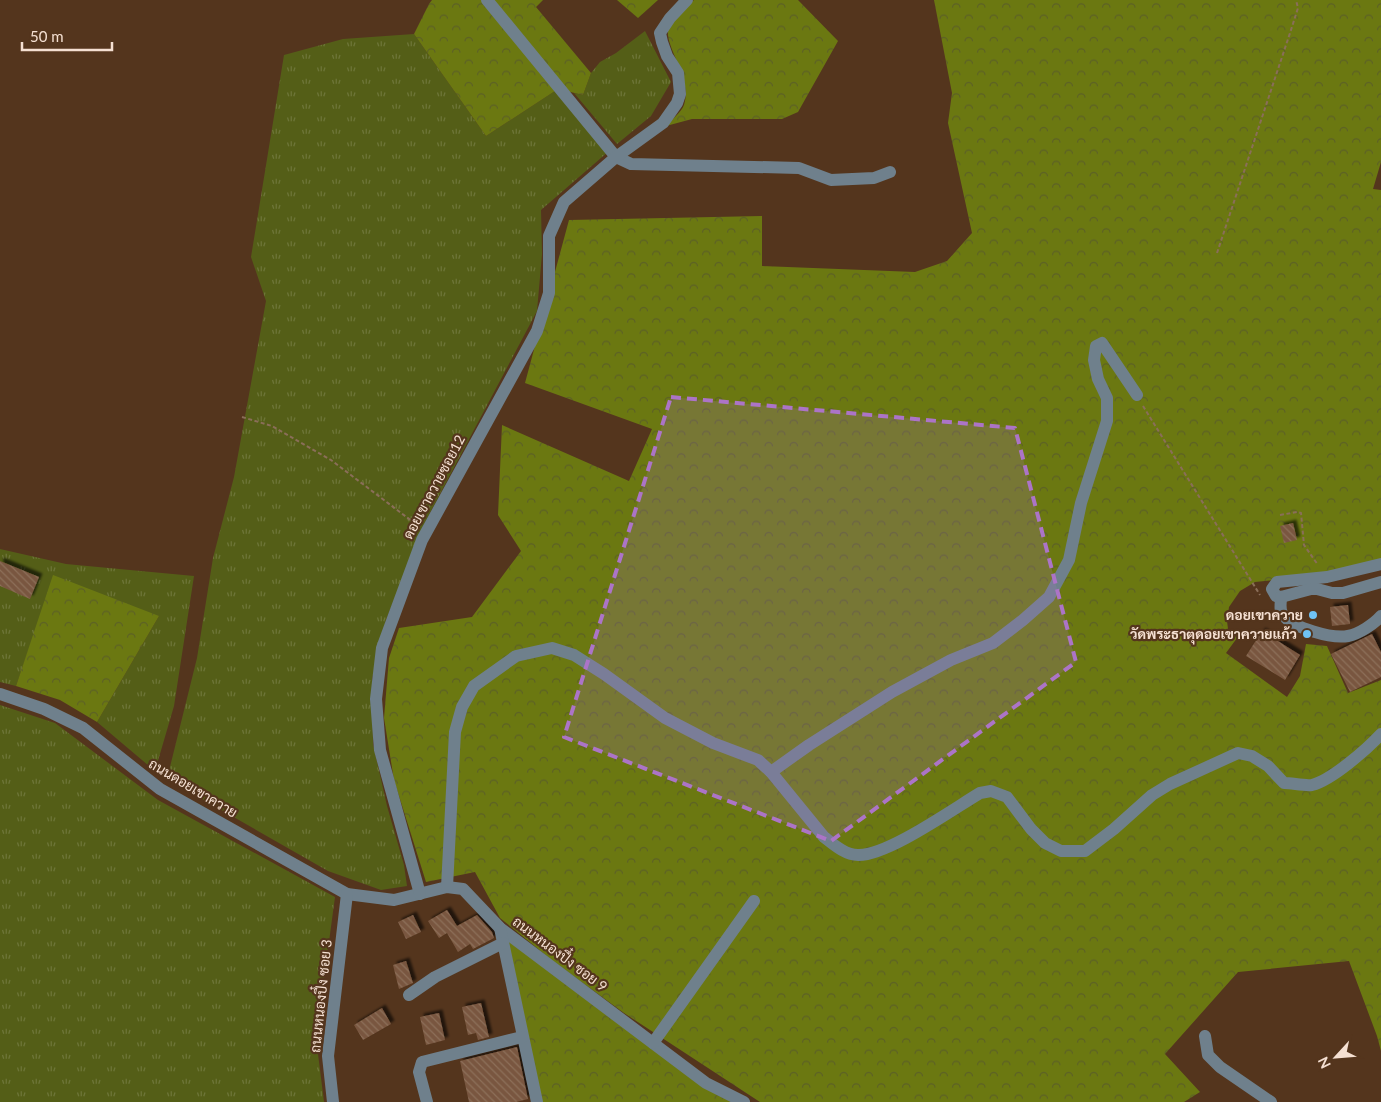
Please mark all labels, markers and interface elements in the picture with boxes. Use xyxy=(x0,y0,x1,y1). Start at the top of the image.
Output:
scale bar xyxy=(22,20,112,52)
text: 50 m xyxy=(30,27,64,45)
street label: ดอยเขาควายซอย12 xyxy=(399,432,468,542)
place label: ดอยเขาควาย xyxy=(1226,606,1303,623)
marker: ดอยเขาควาย xyxy=(1307,609,1319,621)
place label: วัดพระธาตุดอยเขาควายแก้ว xyxy=(1130,625,1297,645)
marker: วัดพระธาตุดอยเขาควายแก้ว xyxy=(1301,628,1313,640)
street label: ถนนดอยเขาควาย xyxy=(146,754,241,821)
street label: ถนนหนองปึ๋ง ซอย 9 xyxy=(510,910,613,995)
street label: ถนนหนองปึ๋ง ซอย 3 xyxy=(303,938,335,1054)
north arrow xyxy=(1311,1032,1361,1082)
text: N xyxy=(1314,1054,1334,1071)

